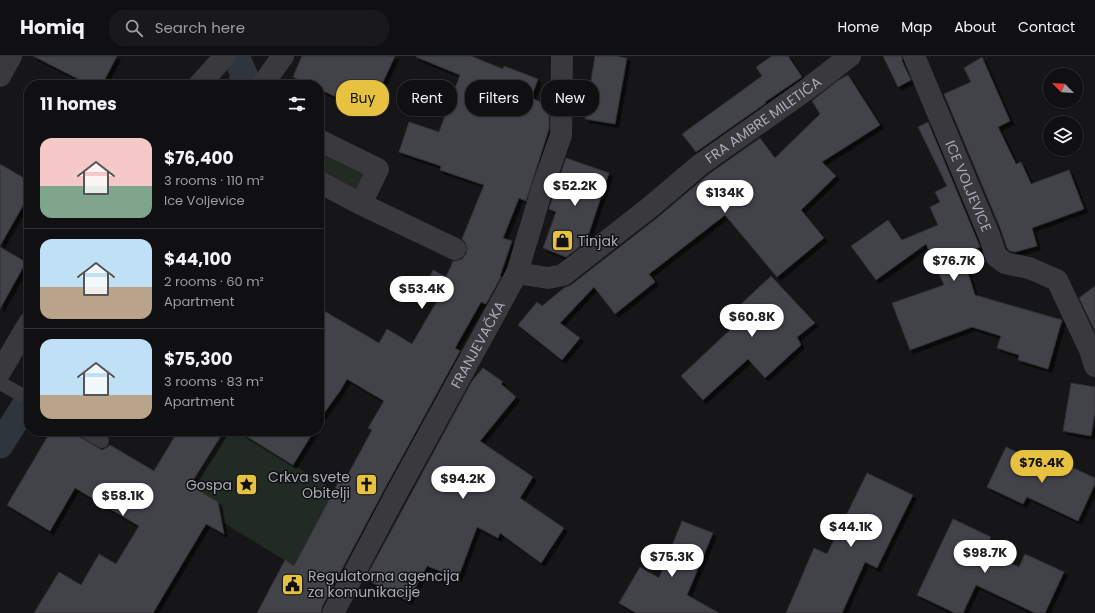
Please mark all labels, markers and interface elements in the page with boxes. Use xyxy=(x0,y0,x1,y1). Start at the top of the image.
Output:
search box xyxy=(109,10,389,46)
text: Homiq xyxy=(20,14,85,41)
icon: search xyxy=(123,17,145,39)
text: Search here xyxy=(155,17,245,38)
text: Home xyxy=(837,17,879,37)
text: Map xyxy=(901,17,932,37)
text: About xyxy=(954,17,996,37)
text: Contact xyxy=(1018,17,1075,37)
north arrow xyxy=(1043,68,1083,108)
map controls xyxy=(1043,68,1083,156)
street label: FRA AMBRE MILETIĆA xyxy=(701,72,825,168)
chip: Buy xyxy=(336,80,389,116)
chip: Rent xyxy=(397,80,457,116)
chip: Filters xyxy=(465,80,533,116)
chip: New xyxy=(541,80,599,116)
text: 11 homes xyxy=(40,92,117,116)
icon: filters xyxy=(286,93,308,115)
button: layers xyxy=(1043,116,1083,156)
street label: ICE VOLJEVICE xyxy=(940,137,997,235)
text: $76,400 xyxy=(164,146,234,170)
icon: home xyxy=(72,154,120,202)
text: 3 rooms · 110 m² xyxy=(164,171,264,190)
pin: $52.2K xyxy=(542,173,608,207)
text: $52.2K xyxy=(553,176,597,195)
pin: $134K xyxy=(697,180,753,214)
text: $134K xyxy=(705,183,745,202)
text: Ice Voljevice xyxy=(164,191,245,210)
shop icon: Tinjak xyxy=(549,228,575,254)
place label: Tinjak xyxy=(578,231,619,251)
text: $44,100 xyxy=(164,247,232,271)
pin: $76.7K xyxy=(921,248,987,282)
text: $76.7K xyxy=(932,251,976,270)
icon: home xyxy=(72,255,120,303)
text: 2 rooms · 60 m² xyxy=(164,272,264,291)
pin: $53.4K xyxy=(389,276,455,310)
text: $53.4K xyxy=(399,279,445,298)
text: Apartment xyxy=(164,292,234,311)
street label: FRANJEVAČKA xyxy=(446,297,510,392)
pin: $60.8K xyxy=(719,304,785,338)
text: $60.8K xyxy=(729,307,775,326)
text: $75,300 xyxy=(164,347,233,371)
icon: home xyxy=(72,355,120,403)
text: 3 rooms · 83 m² xyxy=(164,372,264,391)
text: Apartment xyxy=(164,392,234,411)
pin: $76.4K xyxy=(1009,450,1075,484)
text: $76.4K xyxy=(1019,453,1065,472)
pin: $94.2K xyxy=(430,466,496,500)
place label: Crkva svete Obitelji xyxy=(268,467,350,503)
text: $94.2K xyxy=(440,469,486,488)
place icon: Gospa xyxy=(234,472,260,498)
church icon: Crkva svete Obitelji xyxy=(353,472,379,498)
place label: Gospa xyxy=(186,475,232,495)
pin: $58.1K xyxy=(90,483,156,517)
text: $58.1K xyxy=(101,486,145,505)
pin: $44.1K xyxy=(818,514,884,548)
text: $44.1K xyxy=(829,517,873,536)
pin: $98.7K xyxy=(952,540,1018,574)
text: $98.7K xyxy=(963,543,1007,562)
pin: $75.3K xyxy=(639,544,705,578)
text: $75.3K xyxy=(650,547,694,566)
place label: Regulatorna agencija za komunikacije xyxy=(308,566,459,602)
public building icon: Regulatorna agencija za komunikacije xyxy=(279,571,305,597)

